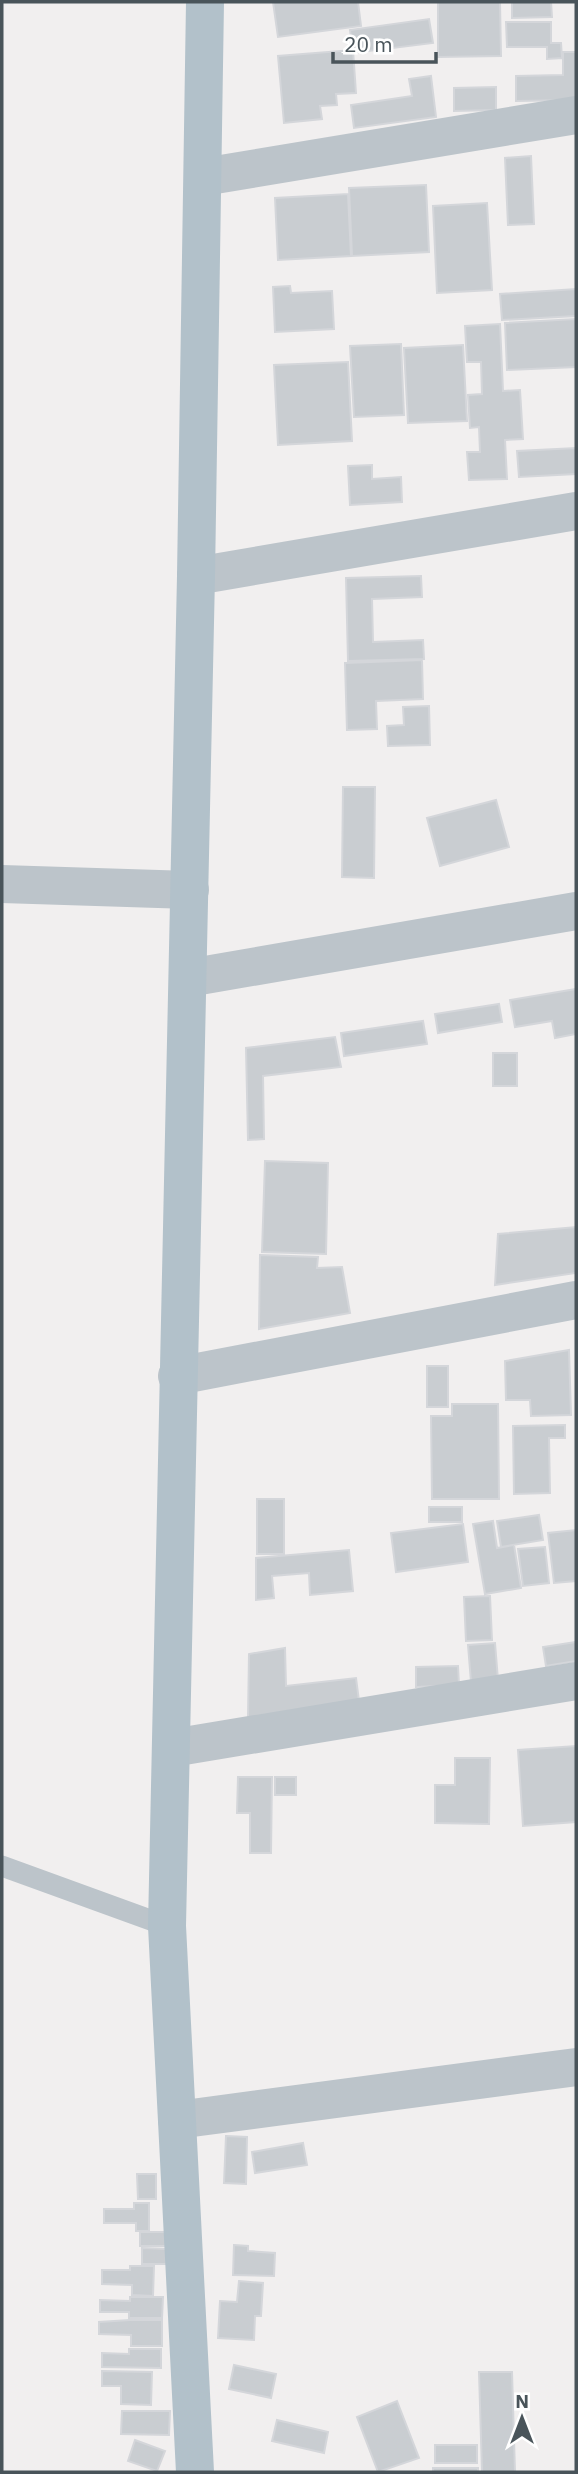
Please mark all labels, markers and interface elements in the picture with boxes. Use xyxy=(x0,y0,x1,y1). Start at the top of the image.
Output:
scale bar xyxy=(333,21,436,65)
text: 20 m xyxy=(344,30,393,58)
north arrow xyxy=(487,2383,557,2453)
text: N xyxy=(515,2389,529,2413)

